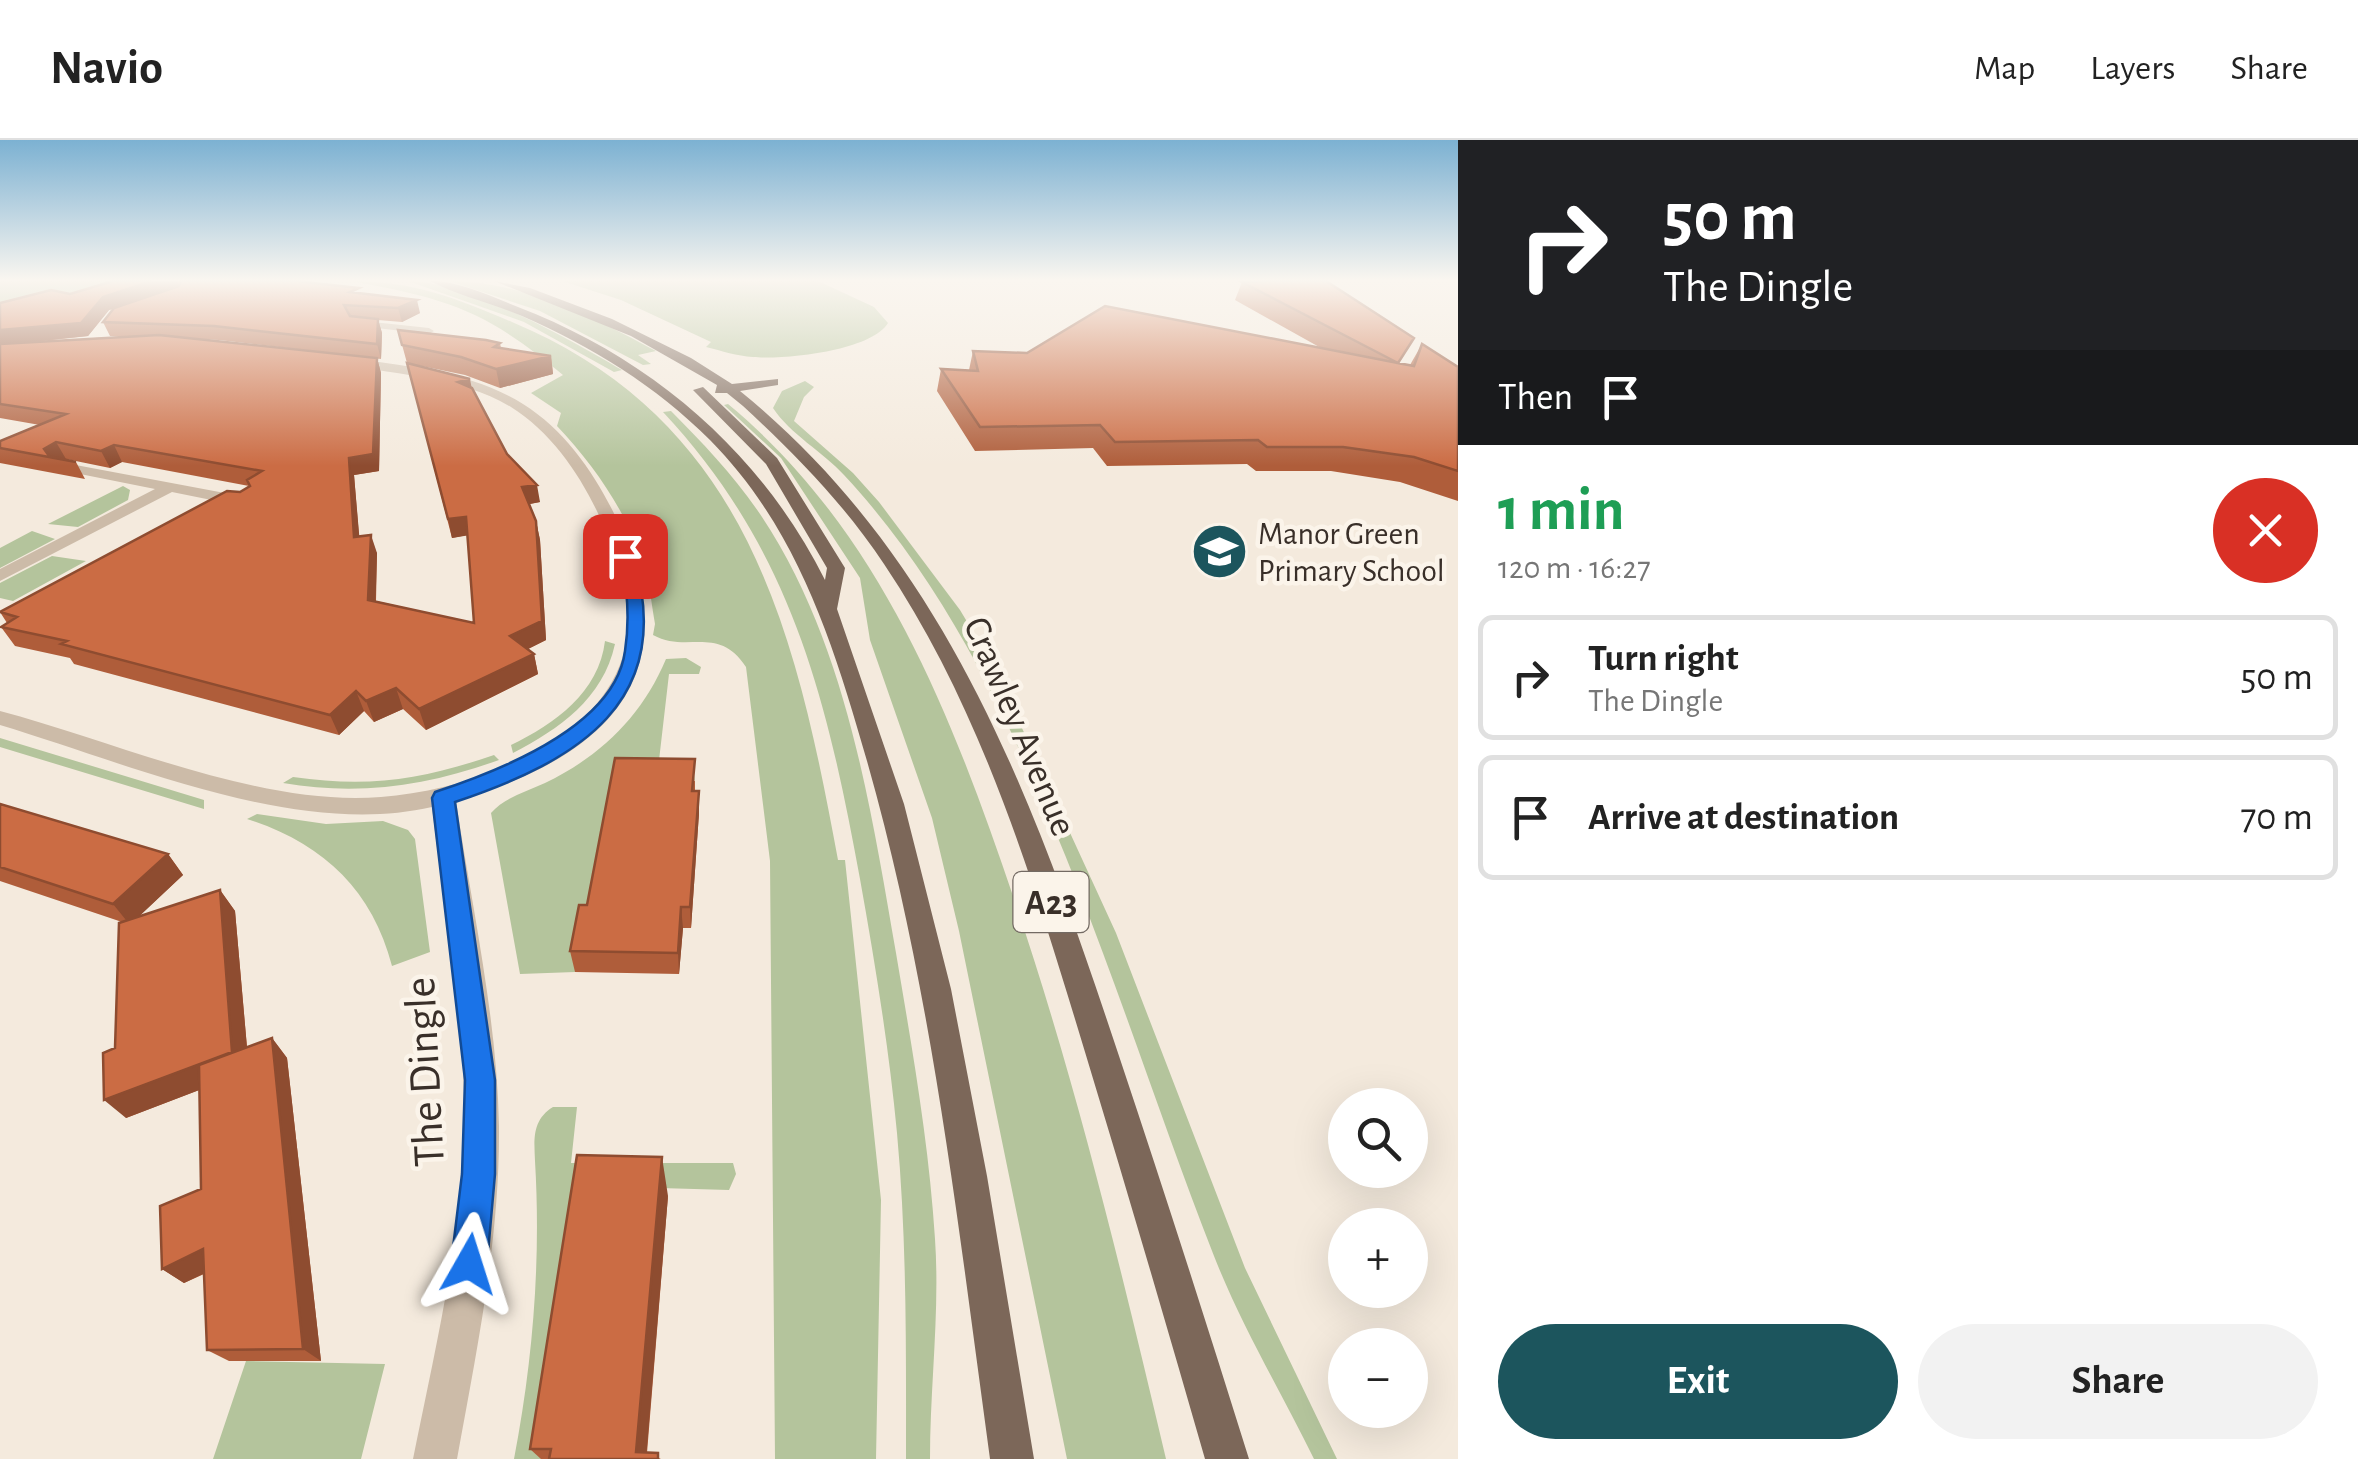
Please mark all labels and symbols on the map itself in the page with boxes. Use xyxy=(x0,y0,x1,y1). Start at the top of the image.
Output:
pin xyxy=(583,514,668,599)
place label: Manor Green Primary School xyxy=(1258,518,1445,587)
school or university icon: Manor Green Primary School xyxy=(1189,521,1249,581)
street label: Crawley Avenue xyxy=(956,612,1082,842)
road number: A23 xyxy=(1014,872,1088,932)
street label: The Dingle xyxy=(398,976,453,1168)
position arrow xyxy=(417,1212,521,1316)

